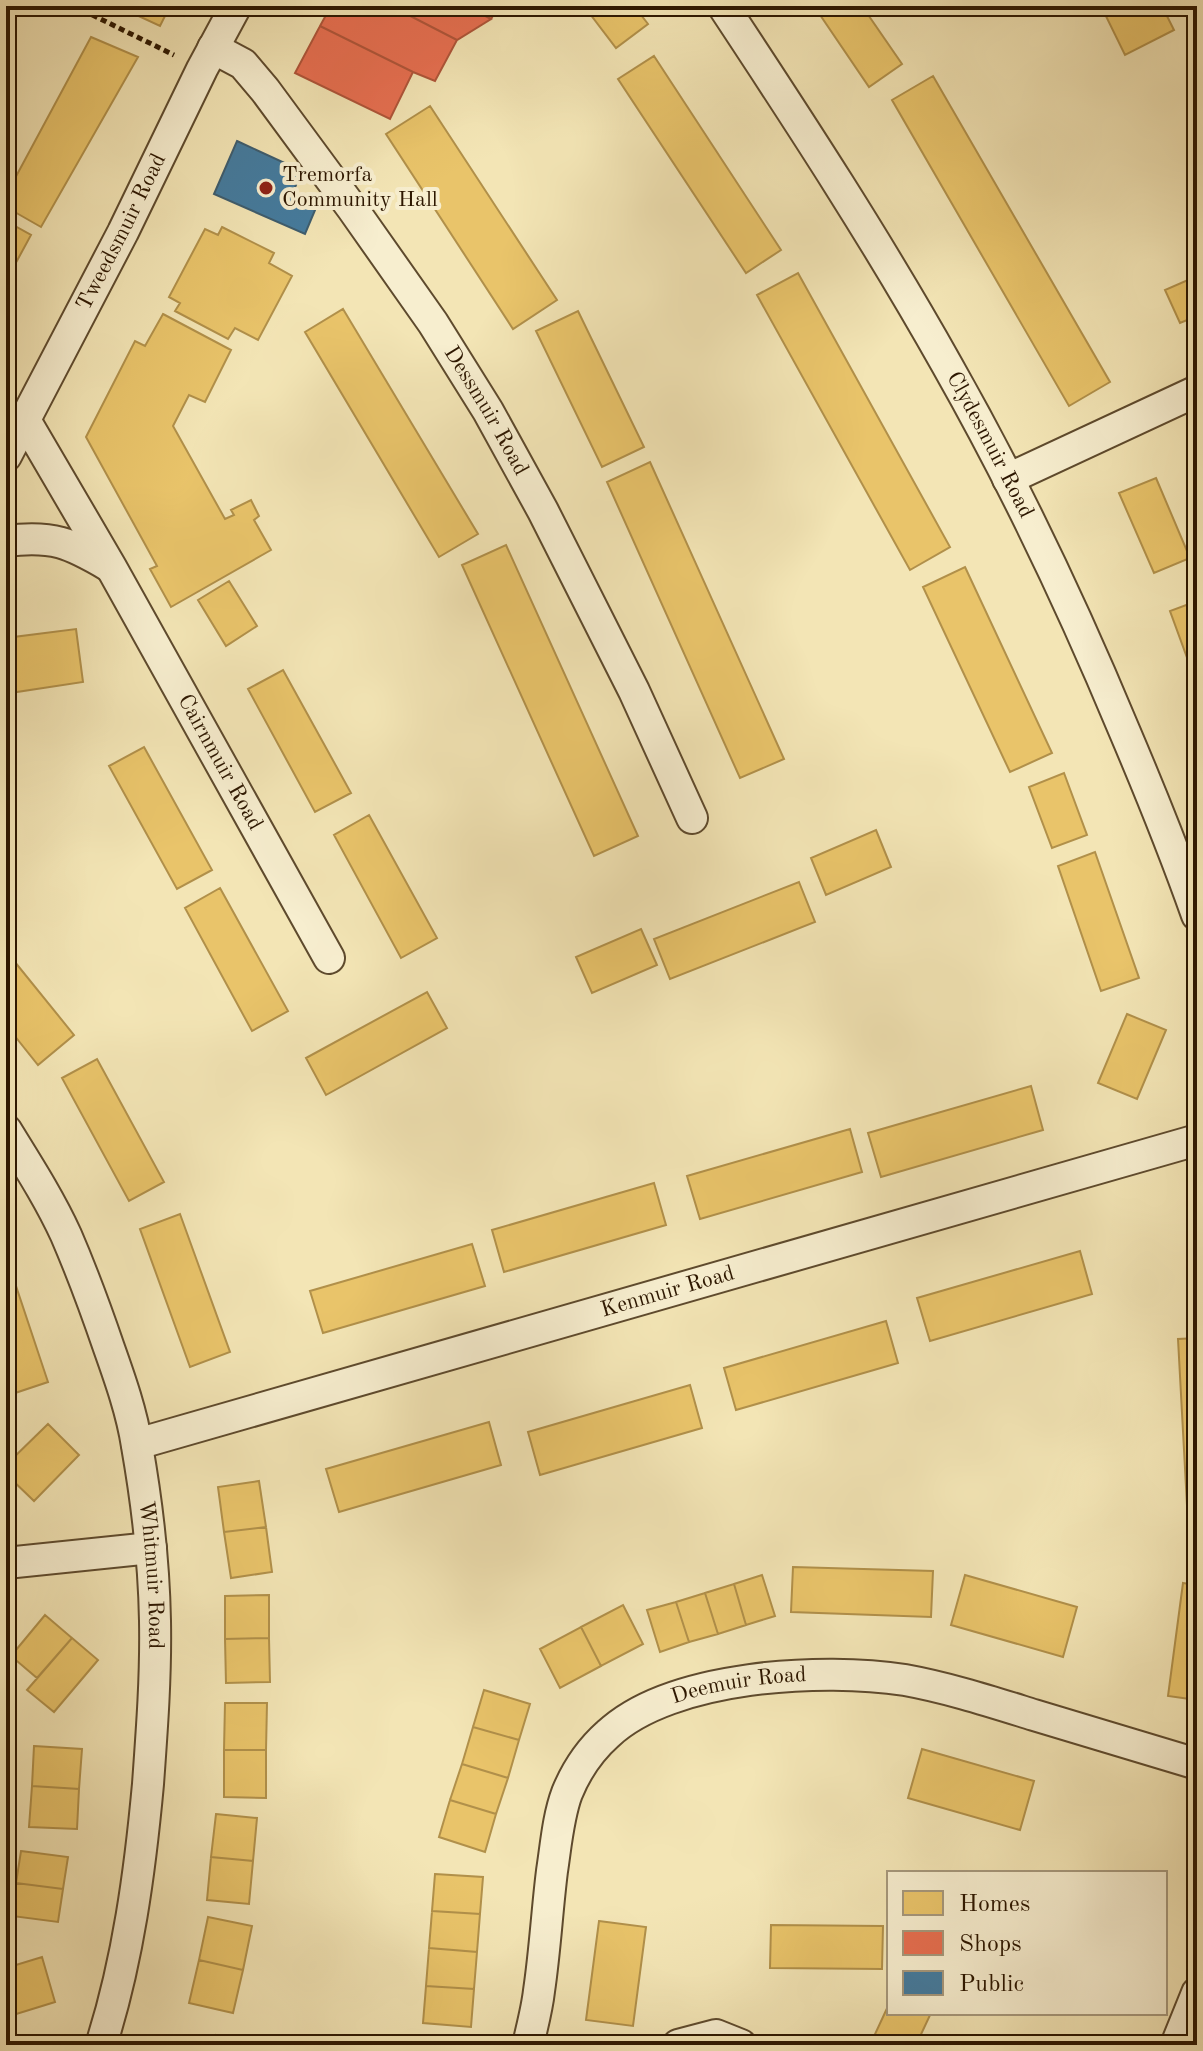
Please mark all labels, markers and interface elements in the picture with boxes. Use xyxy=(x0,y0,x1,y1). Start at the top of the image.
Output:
street label: Tweedsmuir Road xyxy=(73,150,170,314)
place label: Tremorfa Community Hall xyxy=(282,164,438,211)
marker: Tremorfa Community Hall xyxy=(257,179,275,197)
street label: Dessmuir Road xyxy=(439,342,532,479)
street label: Clydesmuir Road xyxy=(942,368,1037,522)
street label: Cairnmuir Road xyxy=(173,691,267,834)
street label: Kenmuir Road xyxy=(598,1262,737,1321)
street label: Whitmuir Road xyxy=(135,1500,166,1649)
street label: Deemuir Road xyxy=(668,1664,807,1708)
legend xyxy=(887,1871,1167,2015)
text: Homes xyxy=(959,1893,1030,1917)
text: Shops xyxy=(959,1933,1022,1957)
text: Public xyxy=(959,1973,1024,1997)

